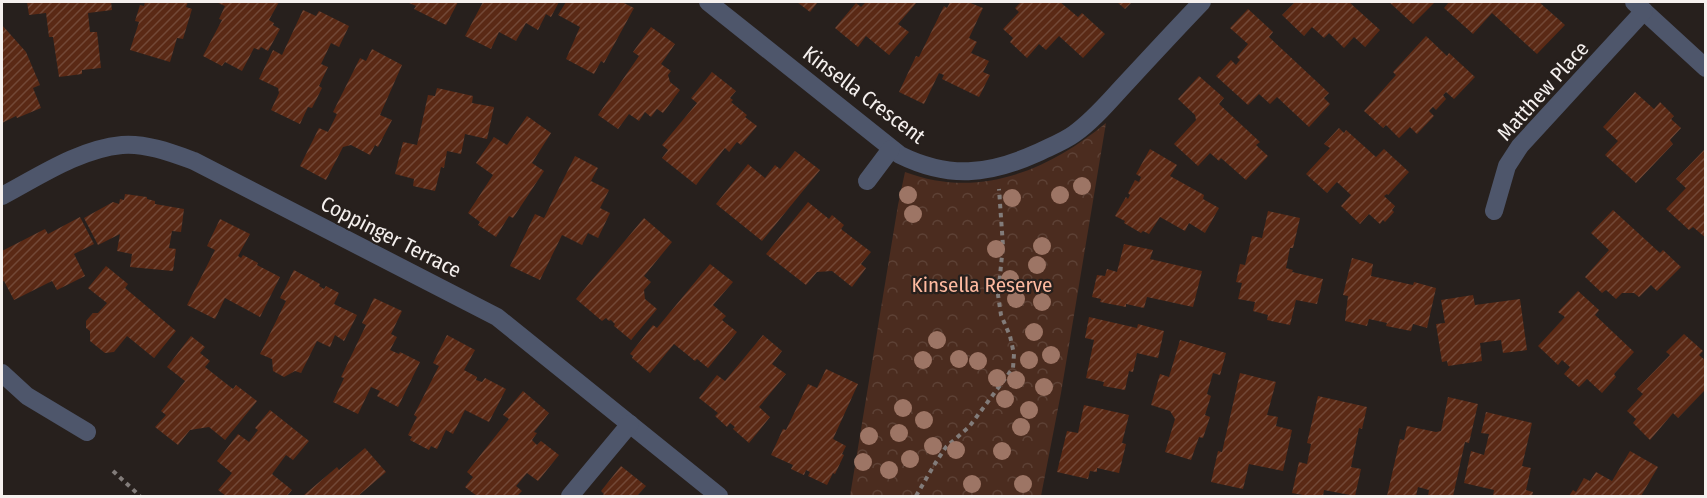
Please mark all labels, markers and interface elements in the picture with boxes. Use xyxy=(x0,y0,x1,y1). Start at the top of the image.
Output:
street label: Matthew Place xyxy=(1492,36,1594,146)
street label: Kinsella Crescent xyxy=(798,41,930,149)
street label: Coppinger Terrace xyxy=(316,190,466,284)
park label: Kinsella Reserve xyxy=(912,272,1052,298)

